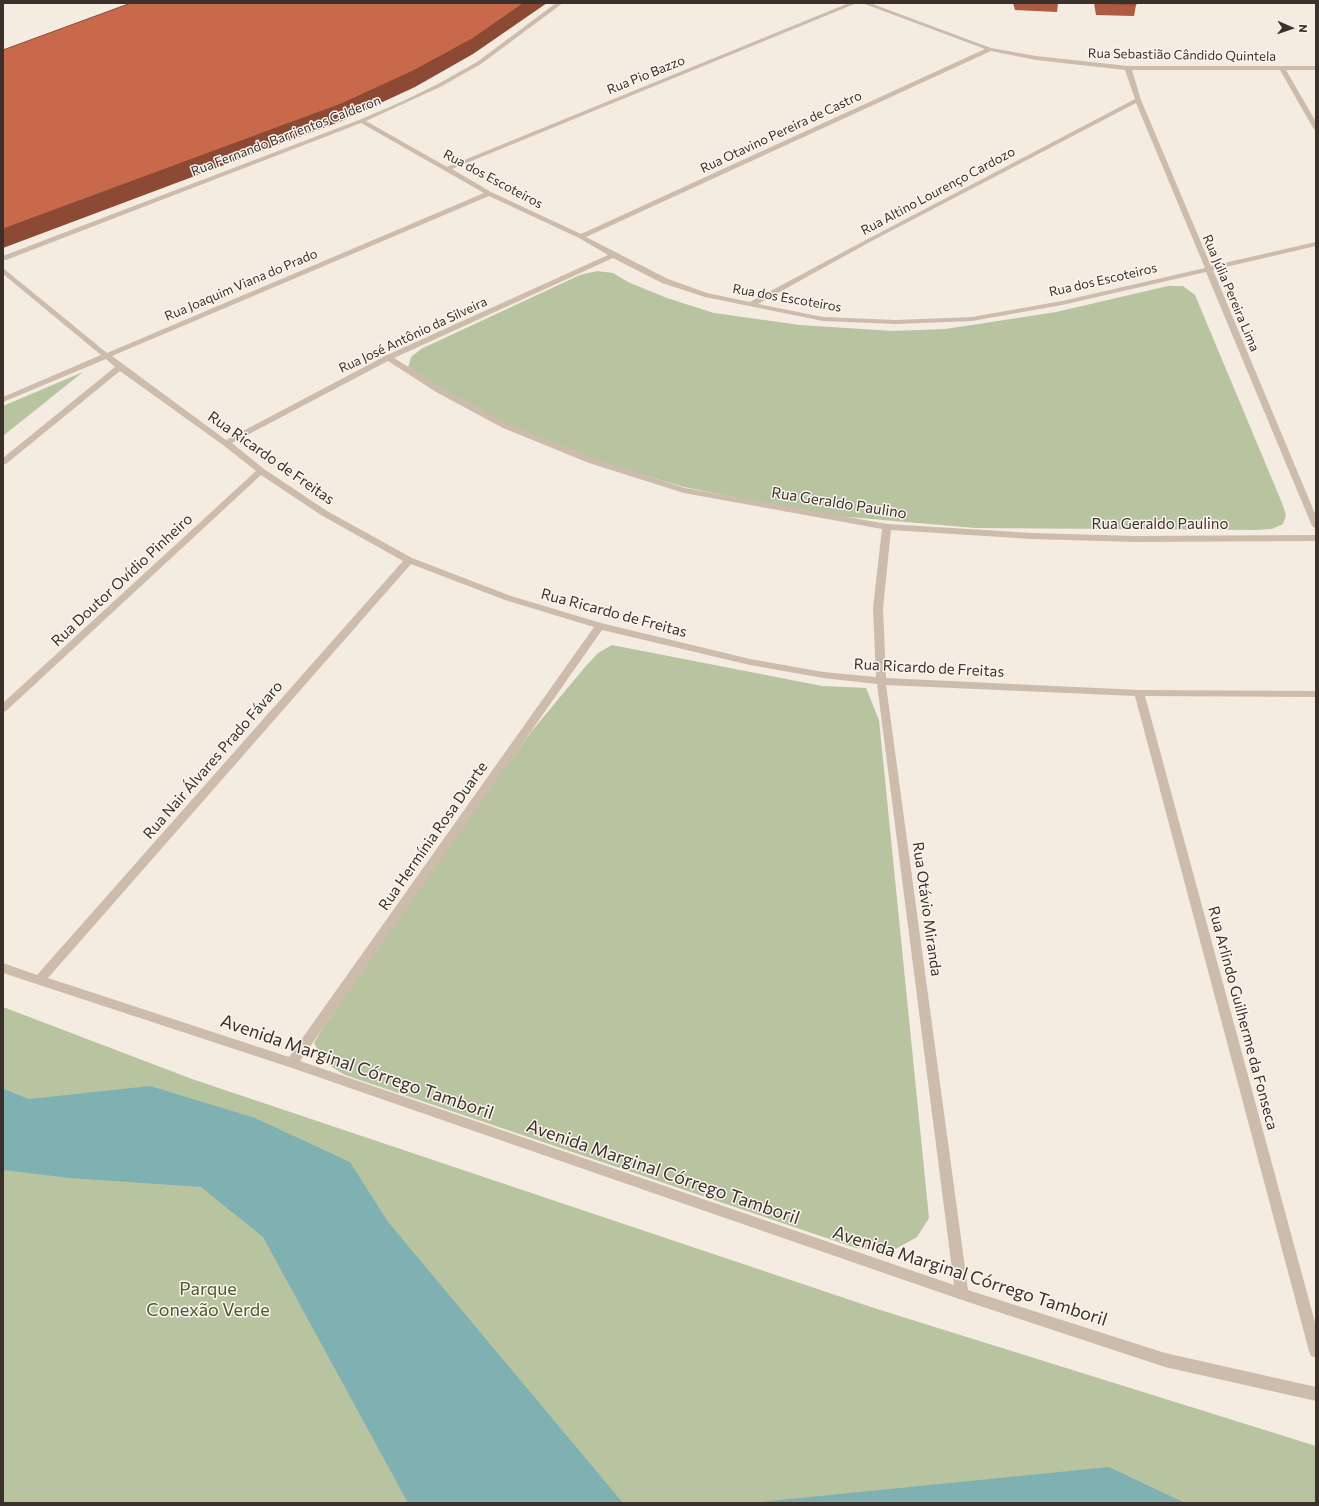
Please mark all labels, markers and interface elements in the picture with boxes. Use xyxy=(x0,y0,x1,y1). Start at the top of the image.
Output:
north arrow xyxy=(1271,8,1311,48)
text: N xyxy=(1297,24,1310,33)
street label: Rua Sebastião Cândido Quintela xyxy=(1088,46,1276,64)
street label: Rua Pio Bazzo xyxy=(605,52,687,98)
street label: Rua Otavino Pereira de Castro xyxy=(698,88,864,176)
street label: Rua Fernando Barrientos Calderon xyxy=(189,93,383,179)
street label: Rua Altino Lourenço Cardozo xyxy=(858,144,1018,238)
street label: Rua dos Escoteiros xyxy=(441,146,545,212)
street label: Rua Júlia Pereira Lima xyxy=(1199,232,1263,354)
street label: Rua Joaquim Viana do Prado xyxy=(162,246,320,324)
street label: Rua dos Escoteiros xyxy=(1047,260,1159,300)
street label: Rua dos Escoteiros xyxy=(731,281,843,315)
street label: Rua José Antônio da Silveira xyxy=(336,294,490,376)
street label: Rua Ricardo de Freitas xyxy=(204,407,338,509)
street label: Rua Geraldo Paulino xyxy=(770,483,908,523)
street label: Rua Doutor Ovídio Pinheiro xyxy=(48,510,196,650)
street label: Rua Geraldo Paulino xyxy=(1092,515,1228,533)
street label: Rua Ricardo de Freitas xyxy=(539,585,689,641)
street label: Rua Ricardo de Freitas xyxy=(853,655,1005,681)
street label: Rua Nair Álvares Prado Fávaro xyxy=(139,677,287,843)
street label: Rua Hermínia Rosa Duarte xyxy=(375,758,491,914)
street label: Rua Otávio Miranda xyxy=(909,841,945,977)
street label: Rua Arlindo Guilherme da Fonseca xyxy=(1204,904,1282,1132)
street label: Avenida Marginal Córrego Tamboril xyxy=(218,1010,496,1124)
street label: Avenida Marginal Córrego Tamboril xyxy=(524,1115,802,1229)
street label: Avenida Marginal Córrego Tamboril xyxy=(830,1221,1110,1331)
park label: Parque Conexão Verde xyxy=(146,1278,270,1320)

